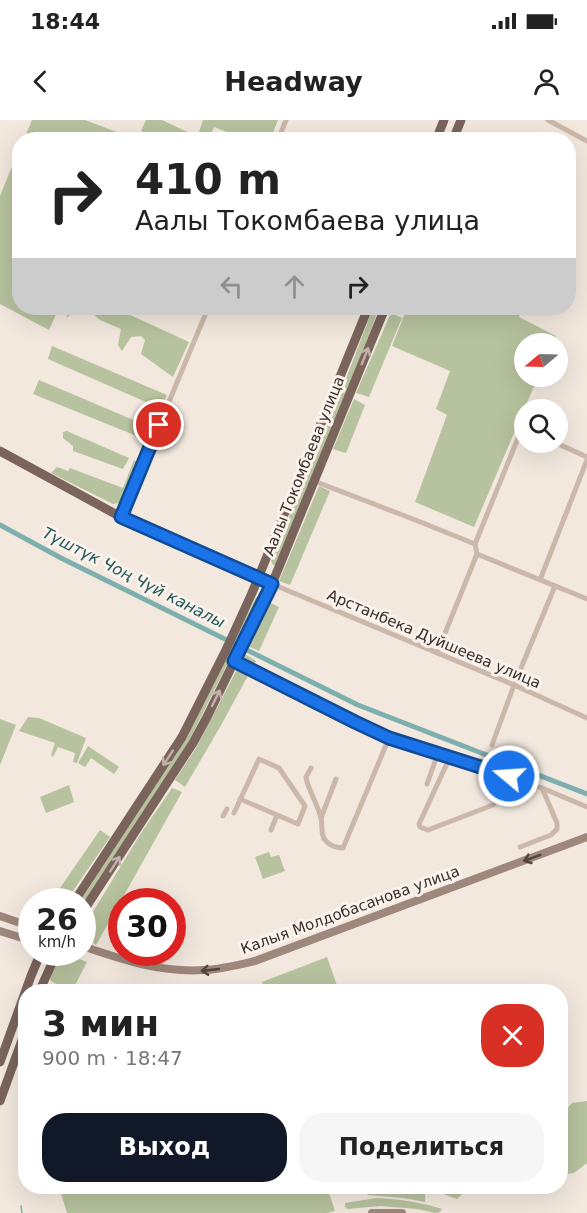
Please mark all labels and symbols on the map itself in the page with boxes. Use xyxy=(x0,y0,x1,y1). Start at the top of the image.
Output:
north arrow xyxy=(514,333,568,387)
one-way arrow xyxy=(360,348,371,366)
street label: Аалы Токомбаева улица xyxy=(260,374,348,558)
pin xyxy=(133,399,184,450)
water label: Түштүк Чоң Чүй каналы xyxy=(39,523,228,632)
street label: Арстанбека Дуйшеева улица xyxy=(325,586,543,692)
one-way arrow xyxy=(211,689,223,707)
position arrow xyxy=(477,744,541,808)
one-way arrow xyxy=(161,750,174,767)
one-way arrow xyxy=(523,853,542,864)
one-way arrow xyxy=(109,856,121,873)
street label: Калыя Молдобасанова улица xyxy=(238,862,462,958)
speed limit sign: 30 xyxy=(108,888,186,966)
one-way arrow xyxy=(200,964,220,975)

